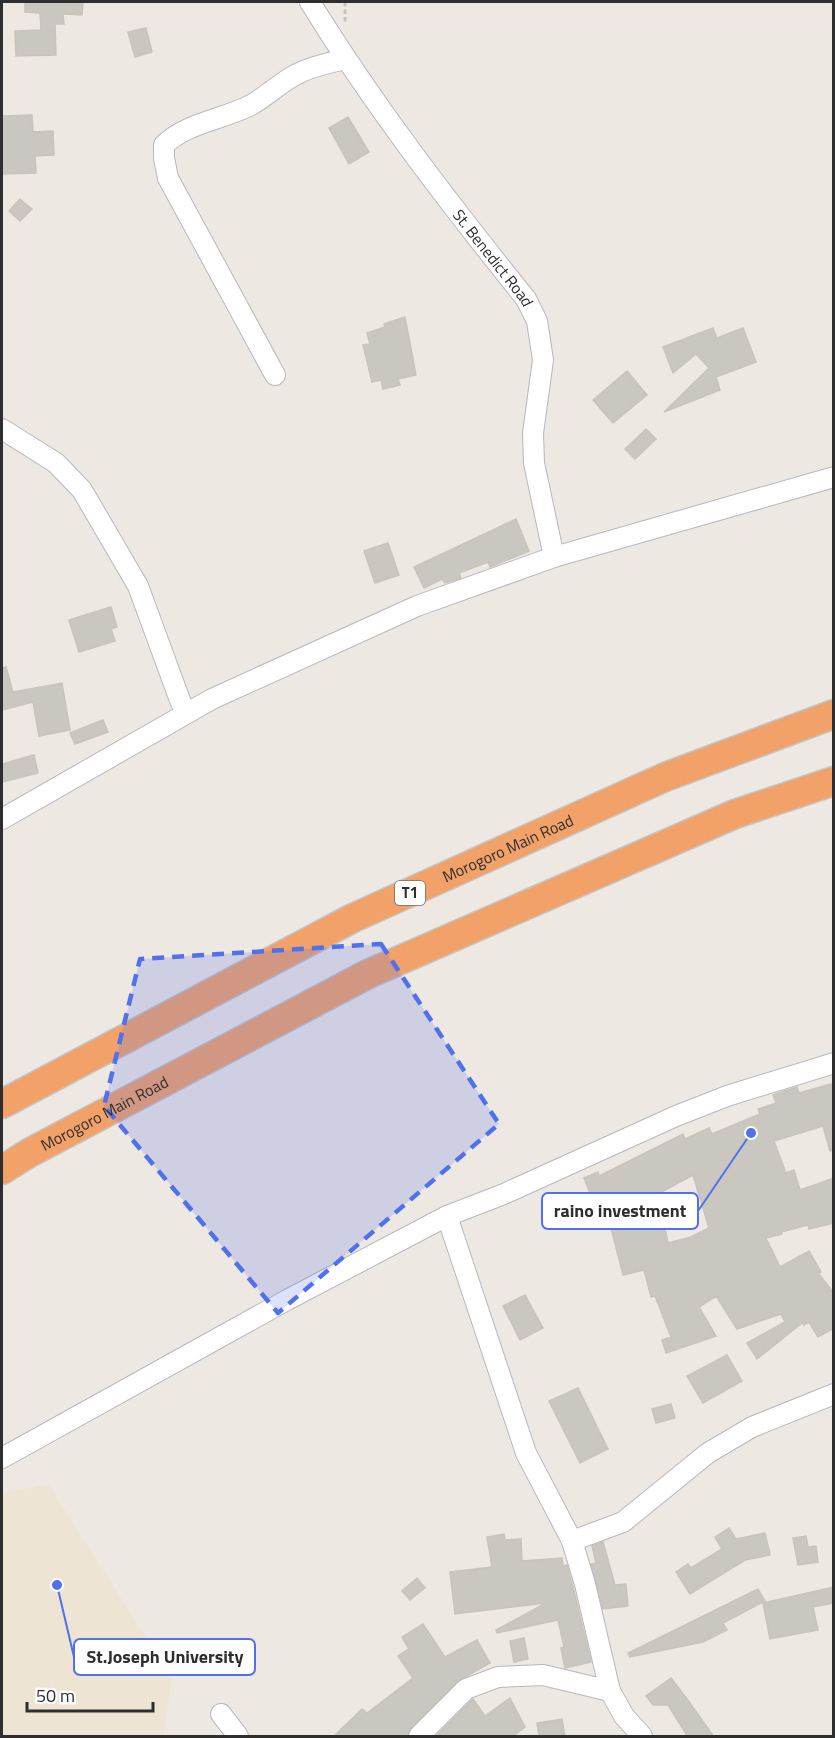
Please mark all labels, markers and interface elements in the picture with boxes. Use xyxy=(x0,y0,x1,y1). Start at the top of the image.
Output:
street label: St. Benedict Road xyxy=(447,204,540,310)
street label: Morogoro Main Road xyxy=(438,808,577,888)
road number: T1 xyxy=(395,881,425,905)
street label: Morogoro Main Road xyxy=(36,1070,172,1157)
callout: raino investment xyxy=(542,1193,698,1229)
text: raino investment xyxy=(554,1197,687,1224)
callout: St.Joseph University xyxy=(74,1639,255,1675)
text: St.Joseph University xyxy=(87,1643,243,1670)
scale bar xyxy=(27,1675,153,1713)
text: 50 m xyxy=(36,1682,75,1709)

